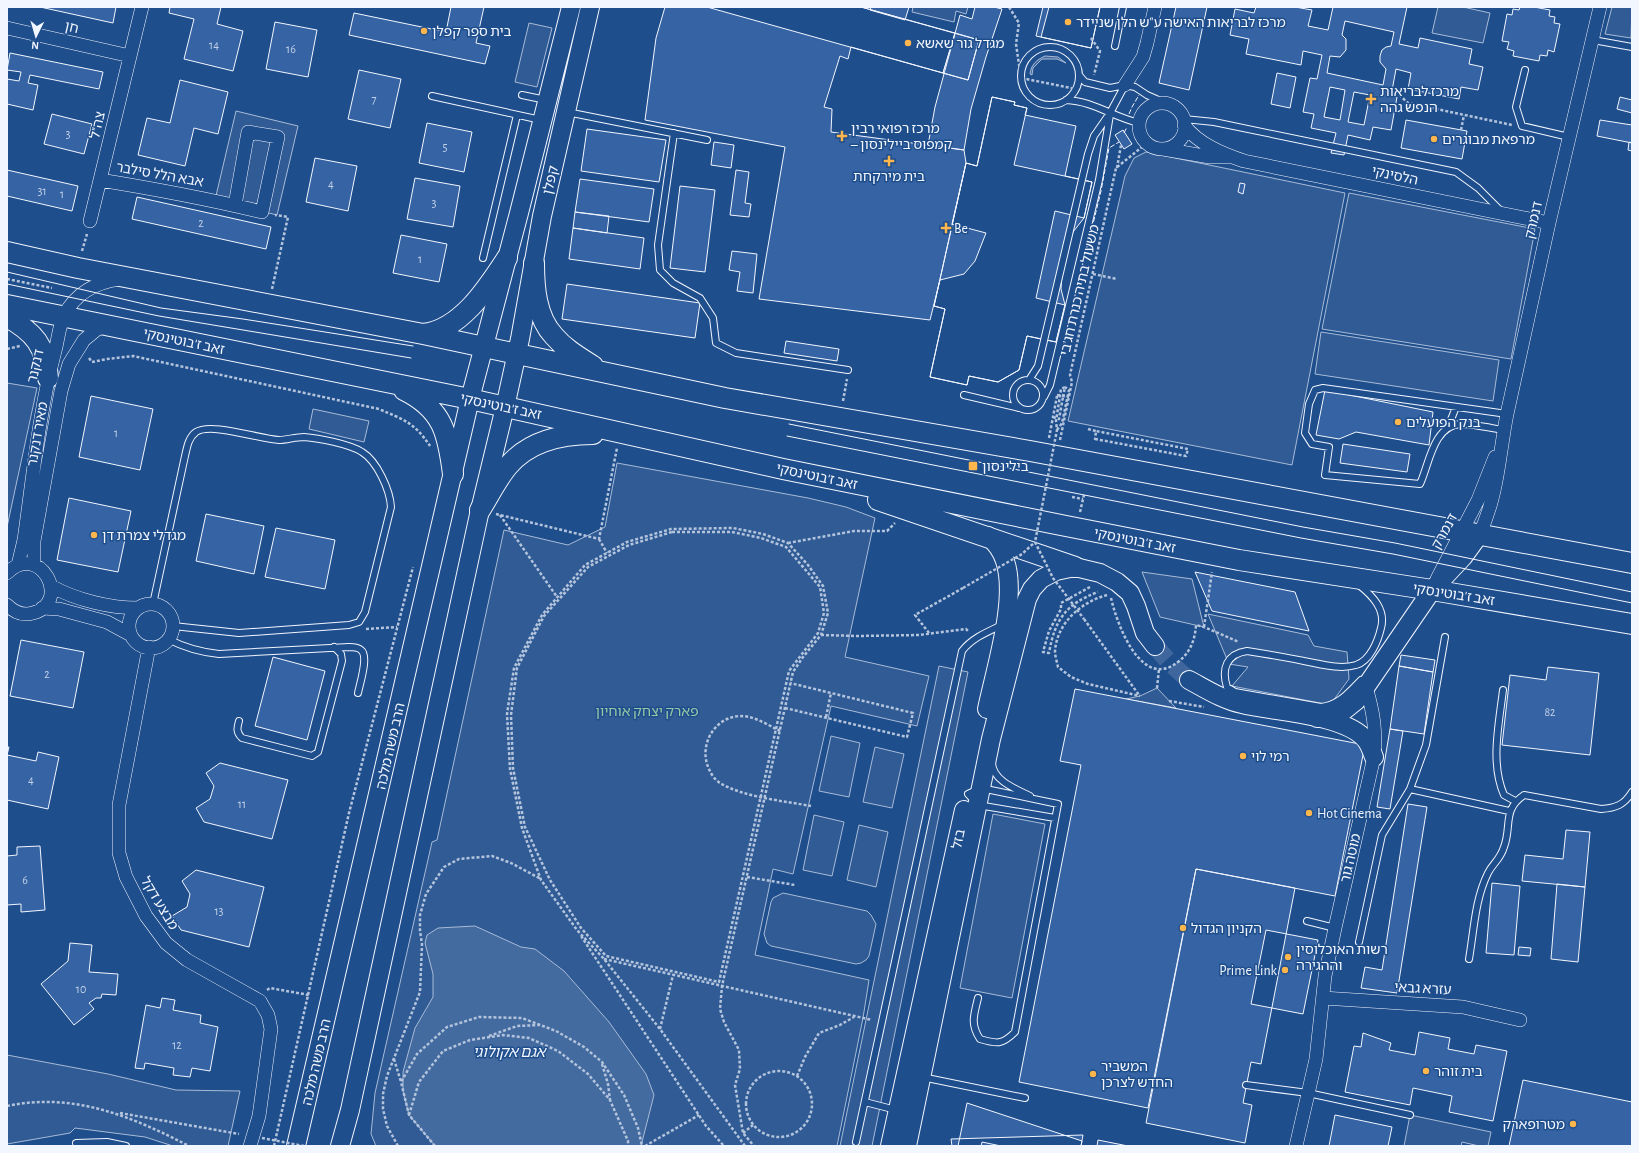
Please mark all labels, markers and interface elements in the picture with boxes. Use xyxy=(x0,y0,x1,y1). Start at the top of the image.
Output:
north arrow xyxy=(16,16,56,56)
place label: מרכז לבריאות האישה ע"ש הלן שניידר xyxy=(1076,16,1286,30)
marker: מרכז לבריאות האישה ע"ש הלן שניידר xyxy=(1063,17,1073,27)
street label: חן xyxy=(63,20,80,36)
place label: בית ספר קפלן xyxy=(432,25,512,39)
marker: בית ספר קפלן xyxy=(419,26,429,36)
place label: מגדל גור שאשא xyxy=(916,37,1004,51)
marker: מגדל גור שאשא xyxy=(903,38,913,48)
house number: 14 xyxy=(209,39,219,51)
text: N xyxy=(31,40,39,51)
house number: 16 xyxy=(286,43,296,55)
place label: מרכז לבריאות הנפש גהה xyxy=(1380,85,1459,115)
house number: 7 xyxy=(371,93,377,105)
marker: מרכז לבריאות הנפש גהה xyxy=(1365,93,1377,105)
street label: צה"ל xyxy=(88,110,108,140)
place label: מרכז רפואי רבין – קמפוס ביילינסון xyxy=(850,122,952,152)
house number: 3 xyxy=(66,128,71,140)
marker: מרכז רפואי רבין – קמפוס ביילינסון xyxy=(836,130,848,142)
place label: מרפאת מבוגרים xyxy=(1442,133,1535,147)
marker: מרפאת מבוגרים xyxy=(1429,134,1439,144)
house number: 5 xyxy=(442,141,448,153)
marker: בית מירקחת xyxy=(884,156,894,166)
street label: אבא הלל סילבר xyxy=(115,160,205,190)
street label: קפלן xyxy=(541,164,561,196)
street label: הלסינקי xyxy=(1370,164,1419,188)
place label: בית מירקחת xyxy=(853,170,925,184)
house number: 4 xyxy=(328,178,334,190)
house number: 31 xyxy=(37,185,47,197)
house number: 1 xyxy=(60,188,64,200)
house number: 3 xyxy=(432,197,437,209)
street label: דנמרק xyxy=(1523,200,1545,240)
house number: 2 xyxy=(198,217,204,229)
place label: Be xyxy=(954,222,968,236)
marker: Be xyxy=(941,223,951,233)
street label: משעול בתיה כנרת חג'בי xyxy=(1058,223,1102,357)
house number: 1 xyxy=(418,253,422,265)
street label: זאב ז'בוטינסקי xyxy=(142,327,226,358)
street label: דנקנר xyxy=(25,348,47,385)
street label: זאב ז'בוטינסקי xyxy=(459,392,543,423)
street label: מאיר דנקנר xyxy=(25,401,51,468)
place label: בנק הפועלים xyxy=(1406,416,1481,430)
marker: בנק הפועלים xyxy=(1393,417,1403,427)
house number: 1 xyxy=(114,427,118,439)
marker: בילינסון xyxy=(967,460,979,472)
place label: בילינסון xyxy=(982,460,1029,474)
street label: זאב ז'בוטינסקי xyxy=(775,462,859,493)
street label: דנמרק xyxy=(1429,511,1460,552)
street label: זאב ז'בוטינסקי xyxy=(1093,526,1177,556)
place label: מגדלי צמרת דן xyxy=(102,529,186,543)
marker: מגדלי צמרת דן xyxy=(89,530,99,540)
street label: זאב ז'בוטינסקי xyxy=(1412,582,1496,608)
house number: 2 xyxy=(44,668,50,680)
street label: הרב משה מלכה xyxy=(374,701,408,791)
park label: פארק יצחק אוחיון xyxy=(595,705,699,719)
house number: 82 xyxy=(1544,706,1556,718)
place label: רמי לוי xyxy=(1251,750,1290,764)
marker: רמי לוי xyxy=(1238,751,1248,761)
house number: 4 xyxy=(28,774,34,786)
house number: 11 xyxy=(238,798,246,810)
place label: Hot Cinema xyxy=(1317,807,1382,821)
marker: Hot Cinema xyxy=(1304,808,1314,818)
street label: בזל xyxy=(950,828,968,850)
street label: מוטה גור xyxy=(1339,832,1363,884)
house number: 6 xyxy=(22,874,28,886)
street label: מבצע דקל xyxy=(138,874,180,933)
house number: 13 xyxy=(214,905,224,917)
place label: הקניון הגדול xyxy=(1191,922,1262,936)
marker: הקניון הגדול xyxy=(1178,923,1188,933)
place label: רשות האוכלוסין וההגירה xyxy=(1296,943,1388,973)
marker: רשות האוכלוסין וההגירה xyxy=(1283,952,1293,962)
place label: Prime Link xyxy=(1219,964,1278,978)
marker: Prime Link xyxy=(1280,965,1290,975)
street label: עזרא גבאי xyxy=(1394,981,1452,997)
house number: 10 xyxy=(76,983,86,995)
street label: הרב משה מלכה xyxy=(300,1017,334,1107)
house number: 12 xyxy=(172,1039,182,1051)
water label: אגם אקולוגי xyxy=(473,1045,548,1060)
place label: המשביר החדש לצרכן xyxy=(1101,1060,1173,1090)
place label: בית זוהר xyxy=(1434,1065,1483,1079)
marker: בית זוהר xyxy=(1421,1066,1431,1076)
marker: המשביר החדש לצרכן xyxy=(1088,1069,1098,1079)
place label: מטרופארק xyxy=(1502,1118,1565,1132)
marker: מטרופארק xyxy=(1568,1119,1578,1129)

